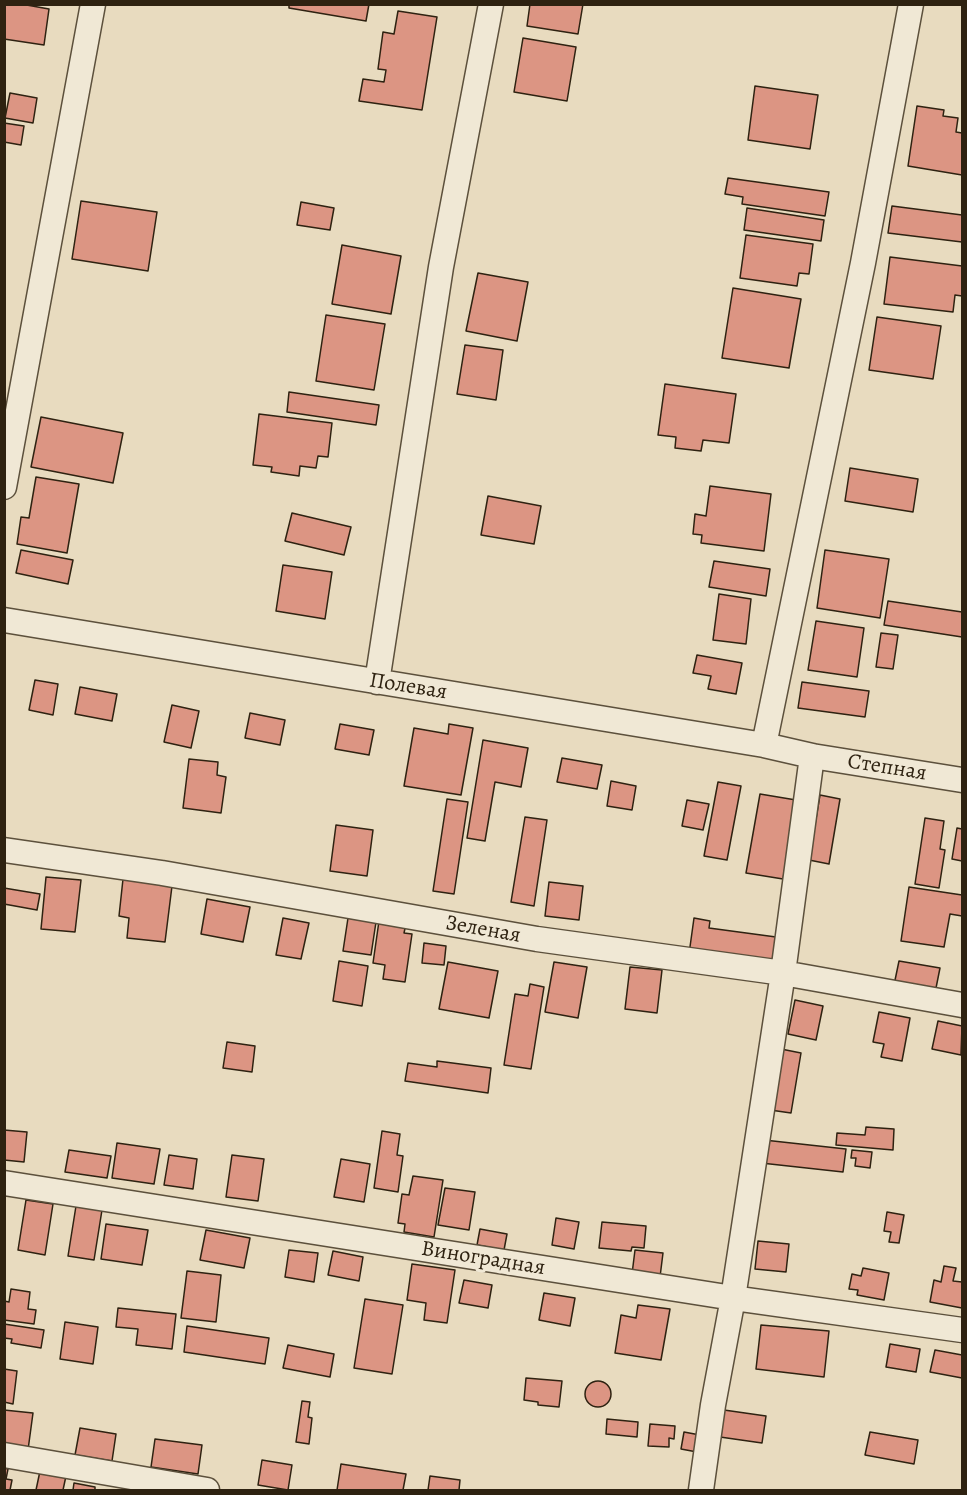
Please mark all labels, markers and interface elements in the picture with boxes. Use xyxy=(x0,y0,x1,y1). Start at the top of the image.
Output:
street label: Полевая xyxy=(367,668,449,706)
street label: Степная xyxy=(846,749,928,787)
street label: Зеленая xyxy=(443,910,523,950)
street label: Виноградная xyxy=(419,1236,547,1282)

